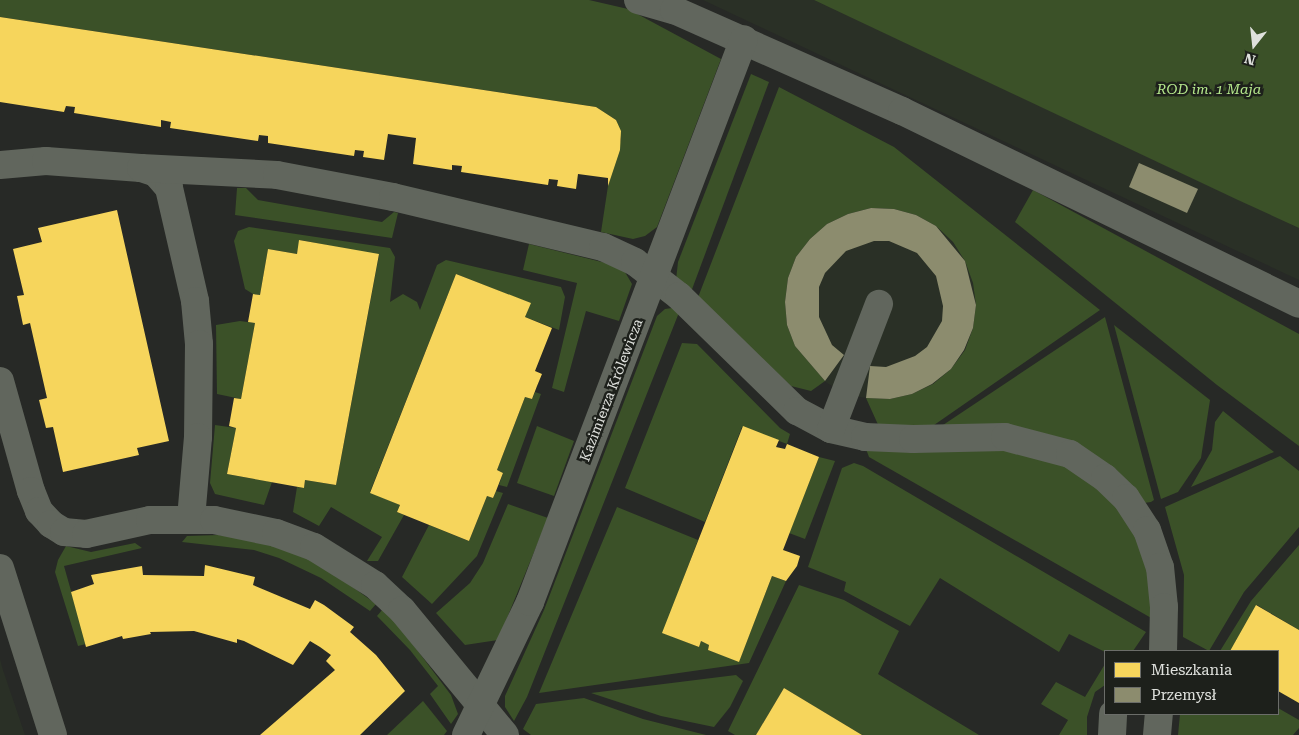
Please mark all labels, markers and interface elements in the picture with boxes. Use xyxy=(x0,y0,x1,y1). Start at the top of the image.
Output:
north arrow xyxy=(1229,20,1279,70)
text: N xyxy=(1242,50,1257,69)
park label: ROD im. 1 Maja xyxy=(1157,81,1261,97)
street label: Kazimierza Królewicza xyxy=(576,316,646,464)
legend xyxy=(1104,650,1279,715)
text: Mieszkania xyxy=(1151,661,1232,679)
text: Przemysł xyxy=(1151,686,1216,704)

